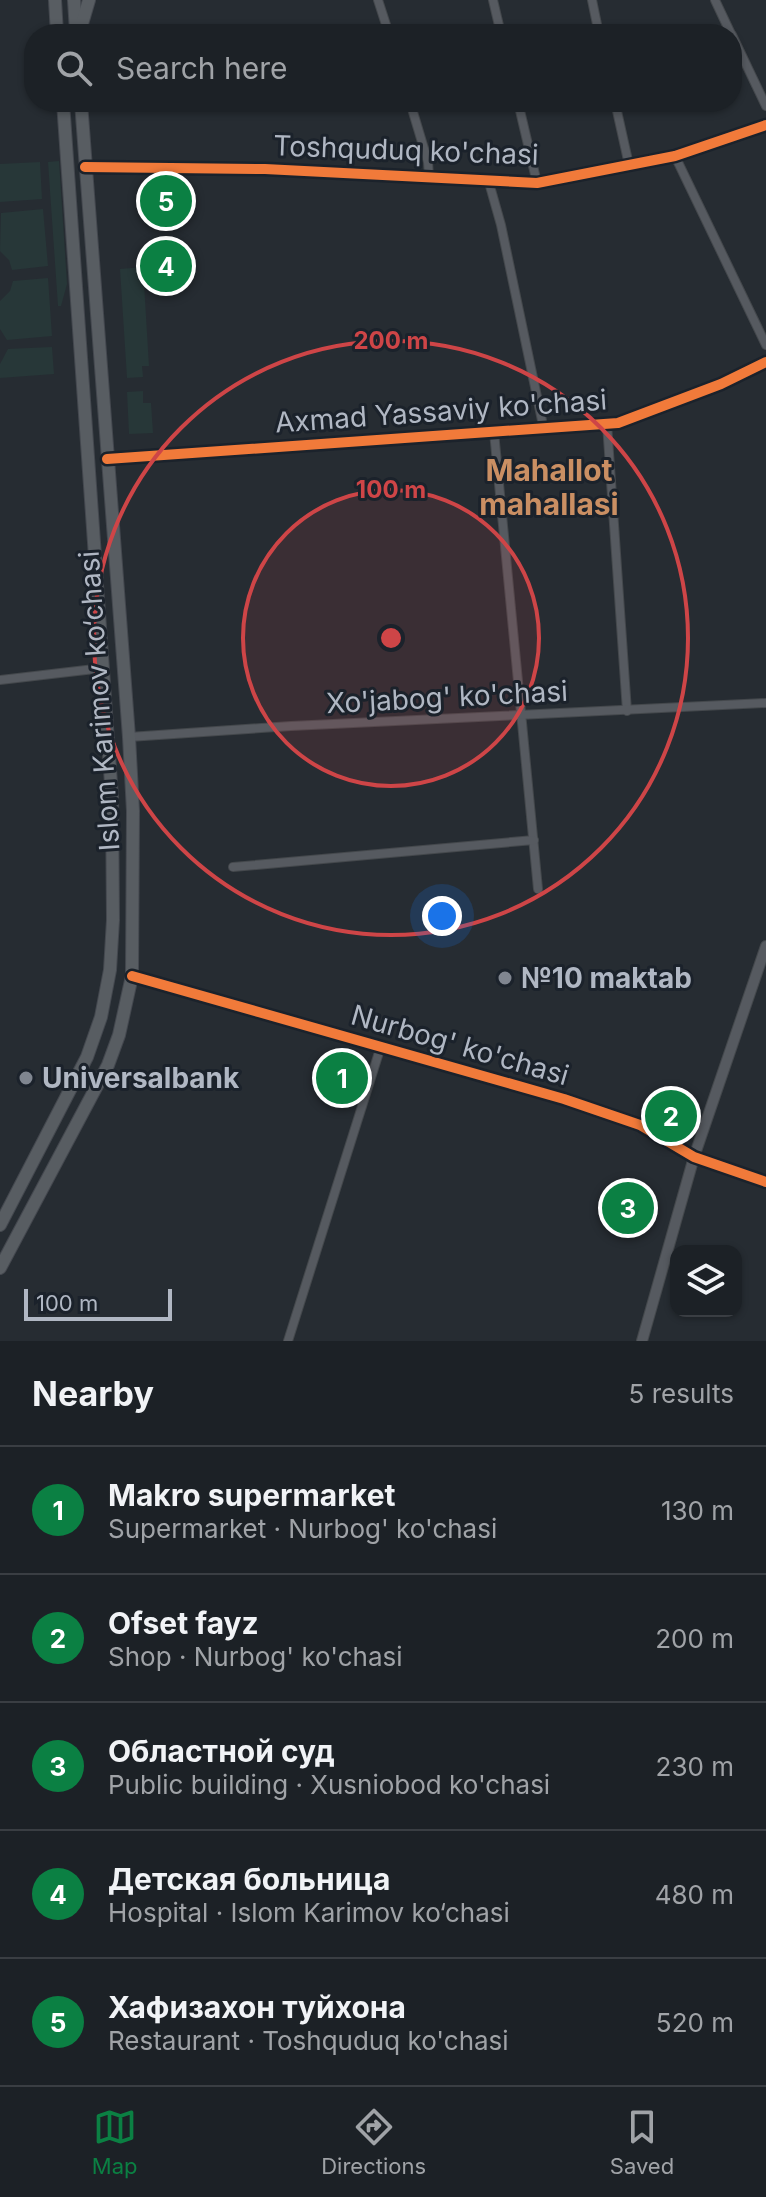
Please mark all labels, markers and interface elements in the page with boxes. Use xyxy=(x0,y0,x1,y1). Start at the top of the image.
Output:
search box xyxy=(24,24,742,112)
icon: search xyxy=(52,46,96,90)
text: Search here xyxy=(116,50,288,86)
street label: Toshquduq ko'chasi xyxy=(273,128,539,172)
pin: 5 xyxy=(140,171,192,231)
pin: 4 xyxy=(140,236,192,296)
text: 200 m xyxy=(353,326,429,355)
street label: Axmad Yassaviy ko'chasi xyxy=(274,382,608,440)
district label: Mahallot mahallasi xyxy=(479,452,619,522)
text: 100 m xyxy=(356,475,426,504)
street label: Islom Karimov ko‘chasi xyxy=(72,550,126,852)
centre of rings xyxy=(377,624,405,652)
street label: Xo'jabog' ko'chasi xyxy=(325,674,569,720)
your location xyxy=(422,896,462,936)
place label: №10 maktab xyxy=(521,961,692,995)
marker: №10 maktab xyxy=(496,969,514,987)
street label: Nurbog' ko'chasi xyxy=(347,998,573,1092)
pin: 1 xyxy=(316,1048,368,1108)
place label: Universalbank xyxy=(42,1061,240,1095)
marker: Universalbank xyxy=(17,1069,35,1087)
pin: 2 xyxy=(645,1086,697,1146)
pin: 3 xyxy=(602,1178,654,1238)
map controls xyxy=(670,1245,742,1317)
button: layers xyxy=(670,1245,742,1317)
scale bar xyxy=(24,1285,172,1321)
text: 100 m xyxy=(36,1290,98,1316)
text: Nearby xyxy=(32,1373,154,1414)
text: 5 results xyxy=(629,1378,734,1409)
text: Makro supermarket xyxy=(108,1477,396,1513)
text: 1 xyxy=(52,1495,64,1526)
text: 130 m xyxy=(661,1495,734,1526)
text: Supermarket · Nurbog' ko'chasi xyxy=(108,1513,497,1544)
text: Ofset fayz xyxy=(108,1605,259,1641)
text: 2 xyxy=(50,1623,66,1654)
text: 200 m xyxy=(655,1623,734,1654)
text: Shop · Nurbog' ko'chasi xyxy=(108,1641,403,1672)
text: Областной суд xyxy=(108,1733,335,1769)
text: 3 xyxy=(50,1751,66,1782)
text: 230 m xyxy=(656,1751,734,1782)
text: Public building · Xusniobod ko'chasi xyxy=(108,1769,550,1800)
text: Детская больница xyxy=(108,1861,390,1897)
text: 4 xyxy=(49,1879,67,1910)
text: 480 m xyxy=(655,1879,734,1910)
text: Hospital · Islom Karimov ko‘chasi xyxy=(108,1897,510,1928)
text: Хафизахон туйхона xyxy=(108,1989,406,2025)
text: 5 xyxy=(50,2007,66,2038)
text: 520 m xyxy=(656,2007,734,2038)
text: Restaurant · Toshquduq ko'chasi xyxy=(108,2025,509,2056)
tab: Map xyxy=(92,2105,138,2179)
tab: Directions xyxy=(321,2105,426,2179)
tab: Saved xyxy=(610,2105,674,2179)

